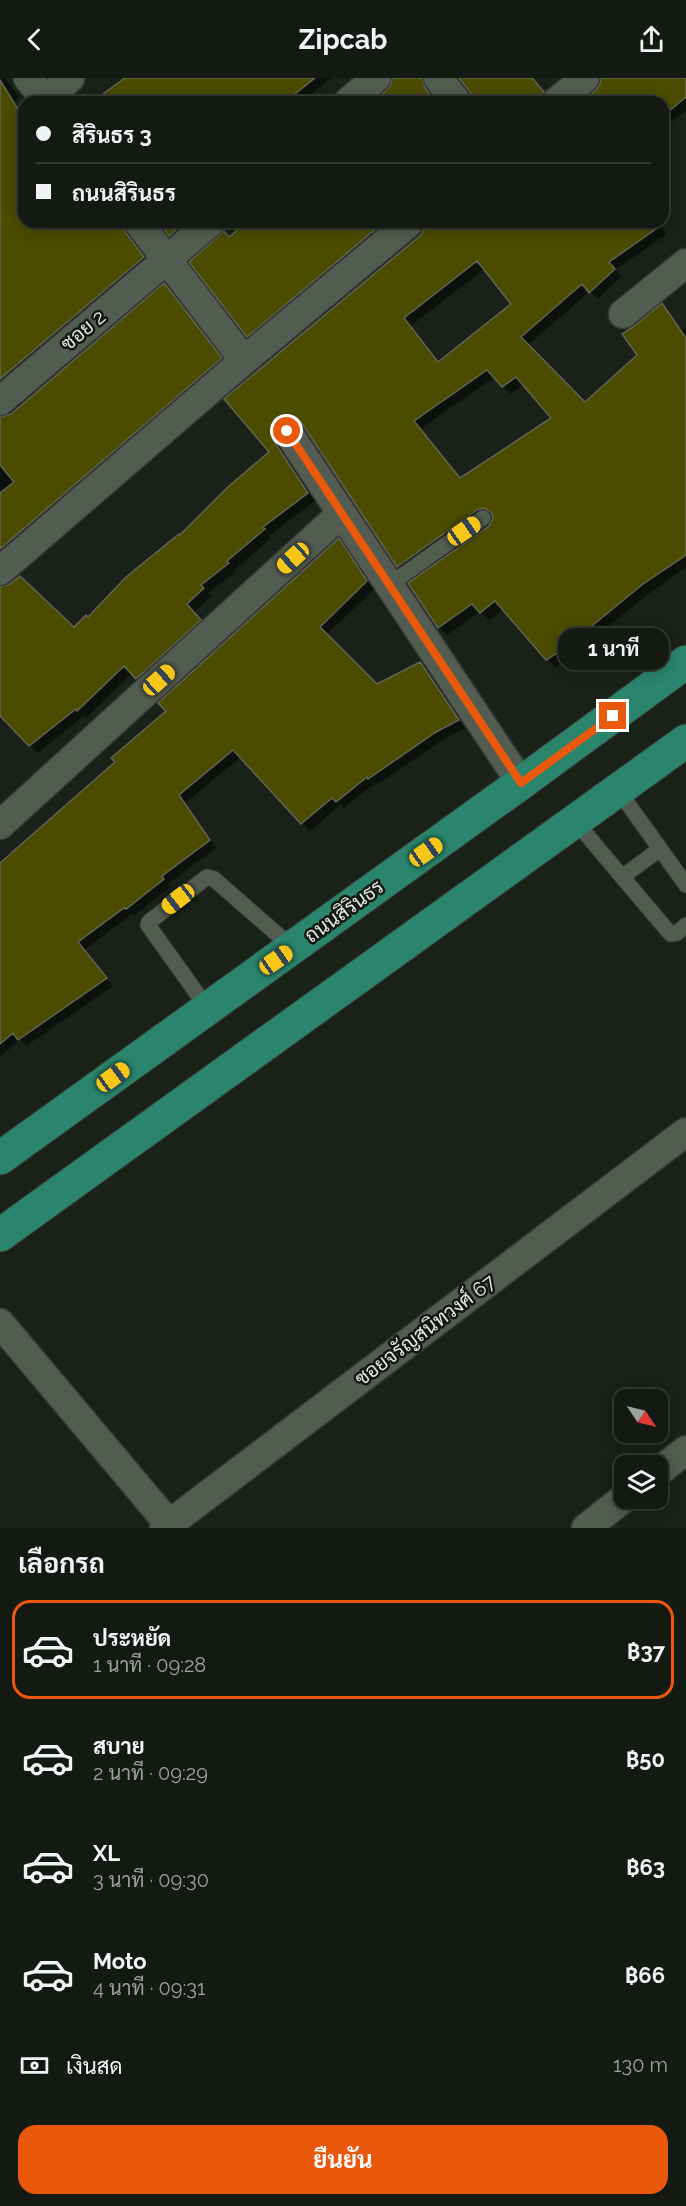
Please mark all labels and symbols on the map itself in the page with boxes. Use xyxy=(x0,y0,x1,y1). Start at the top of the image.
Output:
street label: ซอย 2 xyxy=(56,304,110,356)
route start xyxy=(273,417,300,444)
car xyxy=(444,513,484,549)
car xyxy=(274,539,312,577)
callout: 1 นาที xyxy=(558,629,668,671)
car xyxy=(140,661,178,699)
route end xyxy=(599,702,626,729)
car xyxy=(406,834,446,870)
street label: ถนนสิรินธร xyxy=(300,874,388,948)
car xyxy=(158,881,198,917)
car xyxy=(256,942,296,978)
car xyxy=(93,1059,133,1095)
street label: ซอยจรัญสนิทวงศ์ 67 xyxy=(349,1268,500,1391)
north arrow xyxy=(614,1389,668,1443)

